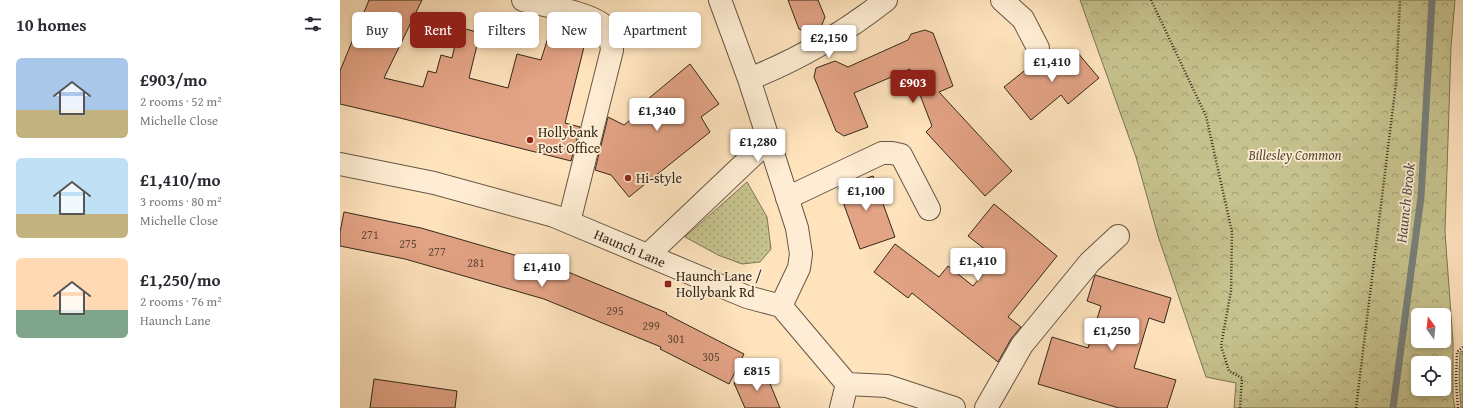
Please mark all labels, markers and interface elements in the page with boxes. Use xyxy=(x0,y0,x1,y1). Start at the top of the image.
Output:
text: 10 homes xyxy=(16,12,87,37)
chip: Buy xyxy=(352,12,402,48)
chip: Rent xyxy=(410,12,466,48)
chip: Filters xyxy=(474,12,539,48)
chip: New xyxy=(547,12,601,48)
chip: Apartment xyxy=(609,12,701,48)
icon: filters xyxy=(302,13,324,35)
pin: £2,150 xyxy=(796,25,862,59)
text: £2,150 xyxy=(810,28,848,47)
pin: £1,410 xyxy=(1019,49,1085,83)
text: £1,410 xyxy=(1033,52,1071,71)
text: £903/mo xyxy=(140,67,207,92)
pin: £903 xyxy=(889,70,937,104)
text: £903 xyxy=(900,73,926,92)
icon: home xyxy=(48,74,96,122)
text: 2 rooms · 52 m² xyxy=(140,92,222,111)
pin: £1,340 xyxy=(624,98,690,132)
text: £1,340 xyxy=(638,101,676,120)
text: Michelle Close xyxy=(140,111,218,130)
place label: Hollybank Post Office xyxy=(538,122,601,158)
pin: £1,280 xyxy=(725,129,791,163)
text: £1,280 xyxy=(739,132,777,151)
marker: Hollybank Post Office xyxy=(525,135,535,145)
park label: Billesley Common xyxy=(1247,145,1342,165)
water label: Haunch Brook xyxy=(1390,162,1420,245)
text: £1,410/mo xyxy=(140,167,221,192)
place label: Hi-style xyxy=(636,168,682,188)
marker: Hi-style xyxy=(623,173,633,183)
icon: home xyxy=(48,174,96,222)
pin: £1,100 xyxy=(833,178,899,212)
text: £1,100 xyxy=(847,181,885,200)
text: 3 rooms · 80 m² xyxy=(140,192,222,211)
text: Michelle Close xyxy=(140,211,218,230)
street label: Haunch Lane xyxy=(591,224,669,272)
house number: 271 xyxy=(361,226,379,243)
house number: 275 xyxy=(399,235,417,252)
house number: 277 xyxy=(428,243,446,260)
pin: £1,410 xyxy=(945,248,1011,282)
text: £1,410 xyxy=(959,251,997,270)
house number: 281 xyxy=(467,254,485,271)
pin: £1,410 xyxy=(509,254,575,288)
text: £1,410 xyxy=(523,257,561,276)
place label: Haunch Lane / Hollybank Rd xyxy=(676,266,762,302)
text: £1,250/mo xyxy=(140,267,221,292)
icon: home xyxy=(48,274,96,322)
marker: Haunch Lane / Hollybank Rd xyxy=(663,279,673,289)
text: 2 rooms · 76 m² xyxy=(140,292,222,311)
house number: 295 xyxy=(606,302,624,319)
north arrow xyxy=(1411,308,1451,348)
map controls xyxy=(1411,308,1451,396)
text: Haunch Lane xyxy=(140,311,211,330)
house number: 299 xyxy=(642,317,660,334)
pin: £1,250 xyxy=(1079,318,1145,352)
text: £1,250 xyxy=(1093,321,1131,340)
house number: 301 xyxy=(667,330,685,347)
house number: 305 xyxy=(702,348,720,365)
button: locate xyxy=(1411,356,1451,396)
pin: £815 xyxy=(733,358,781,392)
text: £815 xyxy=(744,361,770,380)

